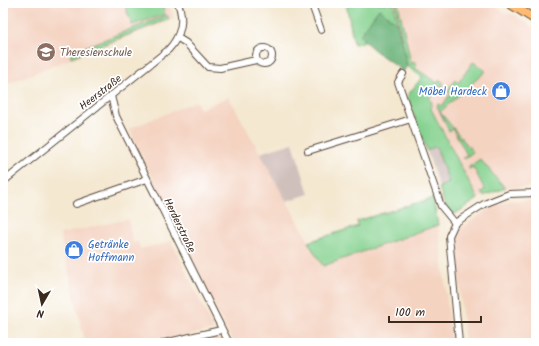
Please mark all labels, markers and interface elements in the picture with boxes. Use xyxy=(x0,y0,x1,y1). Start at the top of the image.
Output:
school or university icon: Theresienschule xyxy=(35,41,57,63)
place label: Theresienschule xyxy=(60,44,132,62)
street label: Heerstraße xyxy=(75,70,126,115)
shop icon: Möbel Hardeck xyxy=(490,80,512,102)
place label: Möbel Hardeck xyxy=(419,83,488,101)
street label: Herderstraße xyxy=(158,195,200,256)
place label: Getränke Hoffmann xyxy=(88,236,134,267)
shop icon: Getränke Hoffmann xyxy=(63,239,85,261)
north arrow xyxy=(22,284,62,324)
scale bar xyxy=(389,298,481,324)
text: N xyxy=(36,303,45,322)
text: 100 m xyxy=(395,303,426,322)

